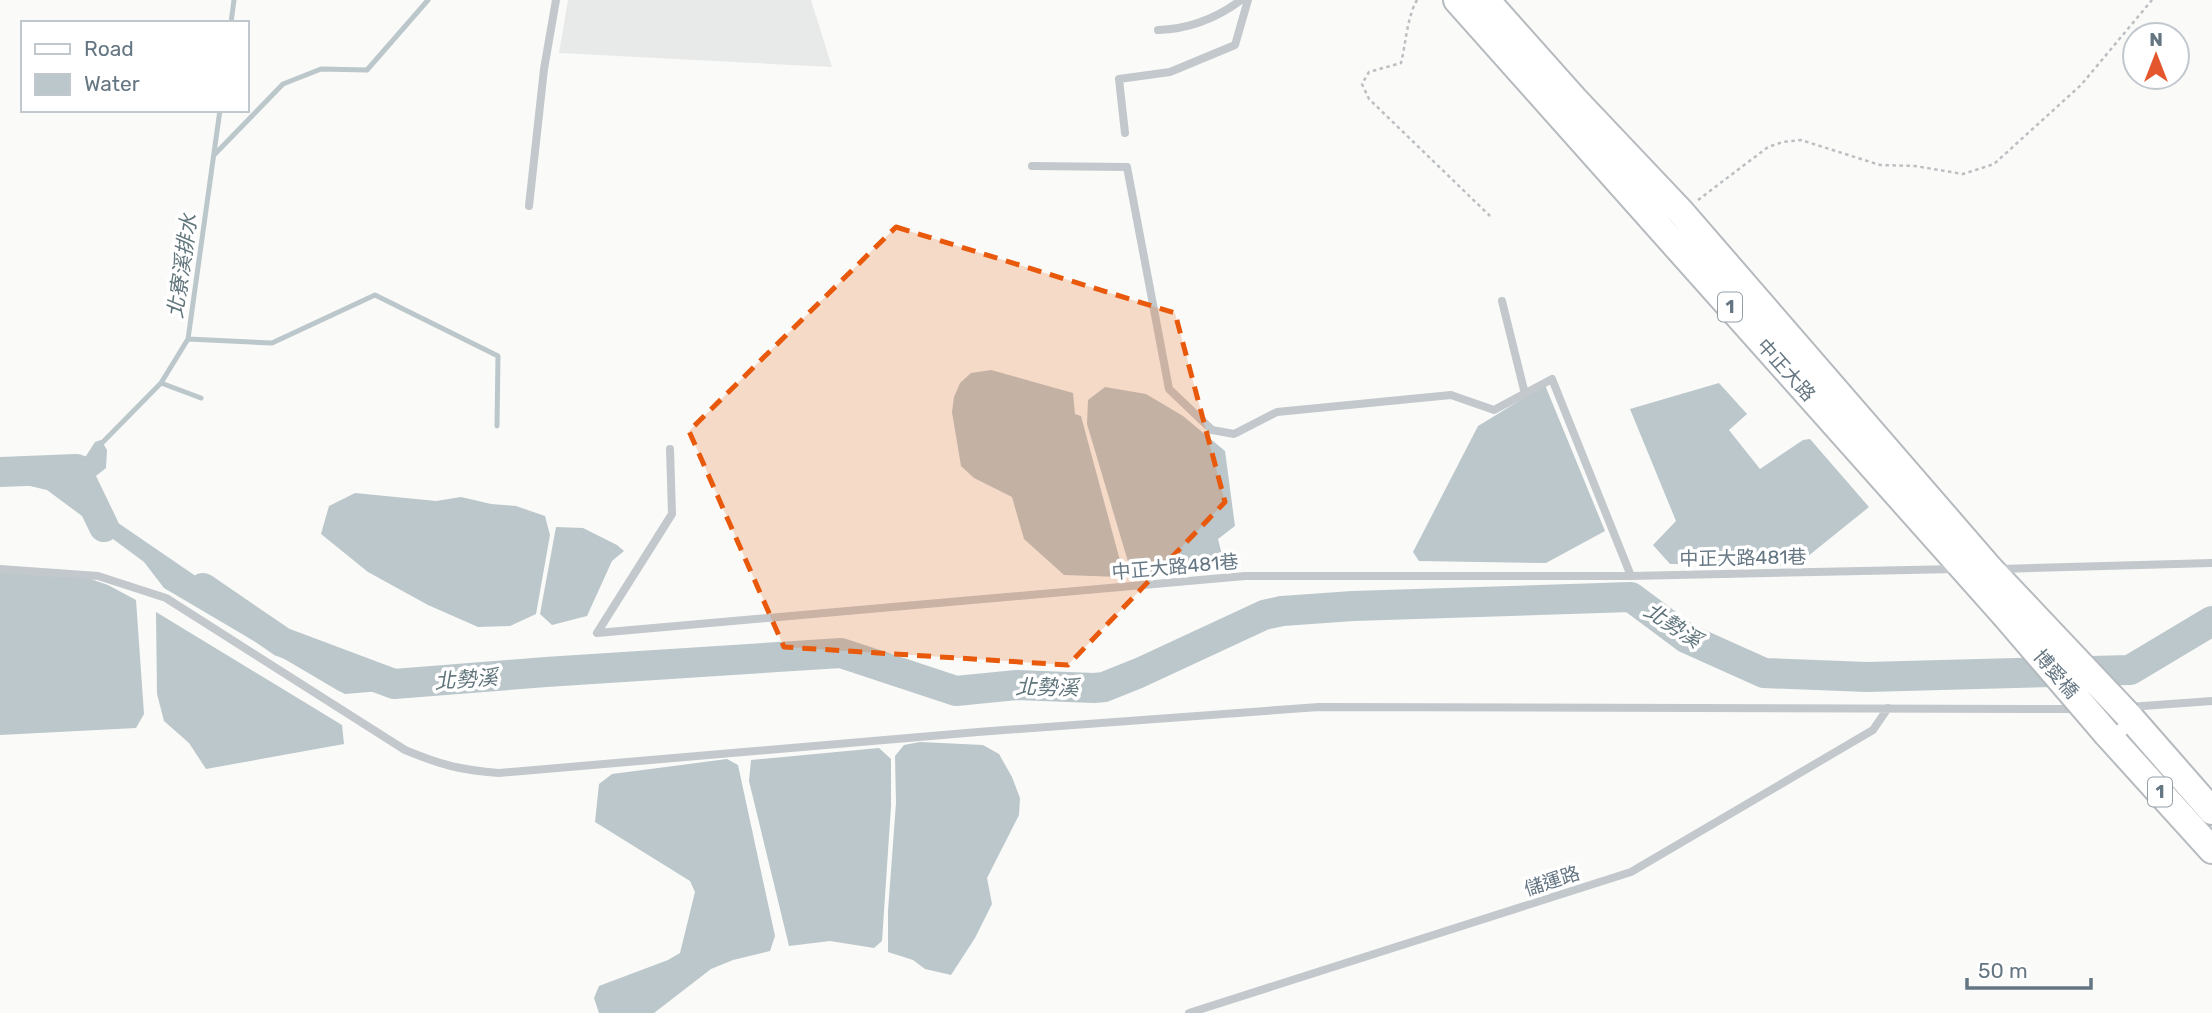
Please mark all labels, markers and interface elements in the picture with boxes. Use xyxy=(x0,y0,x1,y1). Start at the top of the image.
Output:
legend xyxy=(21,21,248,112)
north arrow xyxy=(2121,21,2191,91)
text: N xyxy=(2149,28,2163,51)
text: Road xyxy=(84,36,134,61)
text: Water xyxy=(84,71,140,96)
water label: 北寮溪排水 xyxy=(162,211,202,320)
road number: 1 xyxy=(1718,292,1742,321)
street label: 中正大路 xyxy=(1752,334,1820,406)
street label: 中正大路481巷 xyxy=(1679,545,1807,571)
street label: 中正大路481巷 xyxy=(1111,550,1239,584)
water label: 北勢溪 xyxy=(1640,597,1709,654)
street label: 博愛橋 xyxy=(2029,645,2083,703)
water label: 北勢溪 xyxy=(434,664,501,694)
water label: 北勢溪 xyxy=(1015,674,1082,700)
road number: 1 xyxy=(2148,778,2172,806)
street label: 儲運路 xyxy=(1521,861,1583,901)
scale bar xyxy=(1967,946,2091,990)
text: 50 m xyxy=(1978,958,2028,983)

